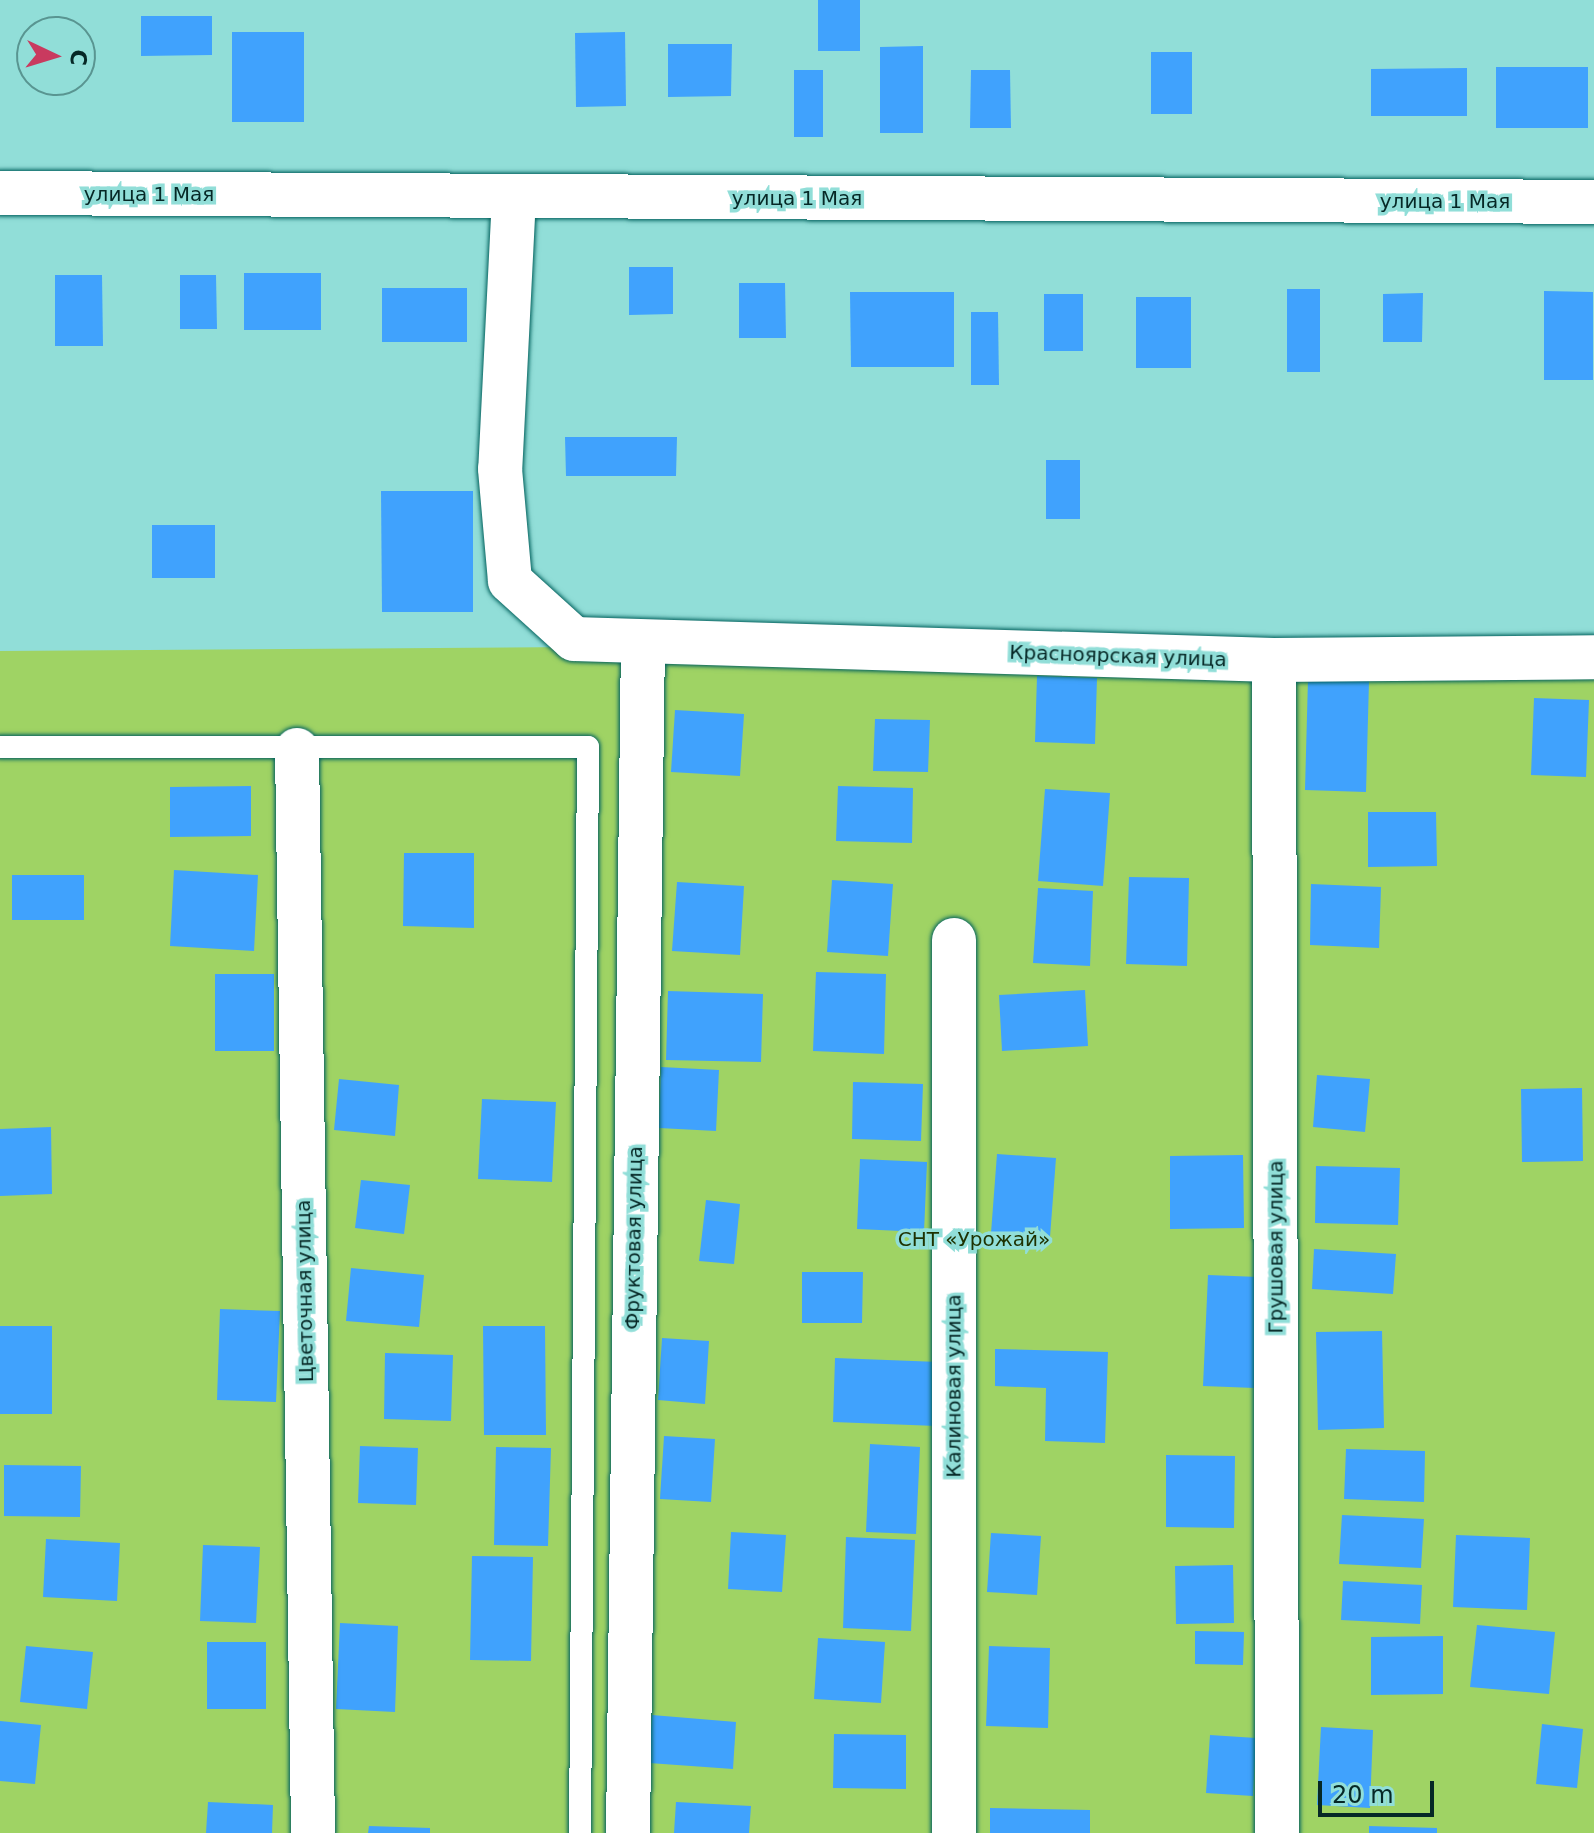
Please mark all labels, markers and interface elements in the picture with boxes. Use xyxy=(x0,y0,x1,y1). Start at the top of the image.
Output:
north arrow xyxy=(16,16,96,96)
text: С xyxy=(65,49,91,66)
street label: улица 1 Мая xyxy=(84,182,214,206)
street label: улица 1 Мая xyxy=(732,186,862,210)
street label: улица 1 Мая xyxy=(1380,189,1510,213)
street label: Красноярская улица xyxy=(1009,640,1227,672)
street label: Фруктовая улица xyxy=(620,1146,648,1330)
street label: Грушовая улица xyxy=(1264,1160,1288,1334)
street label: Цветочная улица xyxy=(291,1200,319,1382)
park label: СНТ «Урожай» xyxy=(898,1227,1050,1251)
street label: Калиновая улица xyxy=(942,1294,966,1478)
scale bar xyxy=(1322,1765,1438,1815)
text: 20 m xyxy=(1332,1781,1394,1809)

